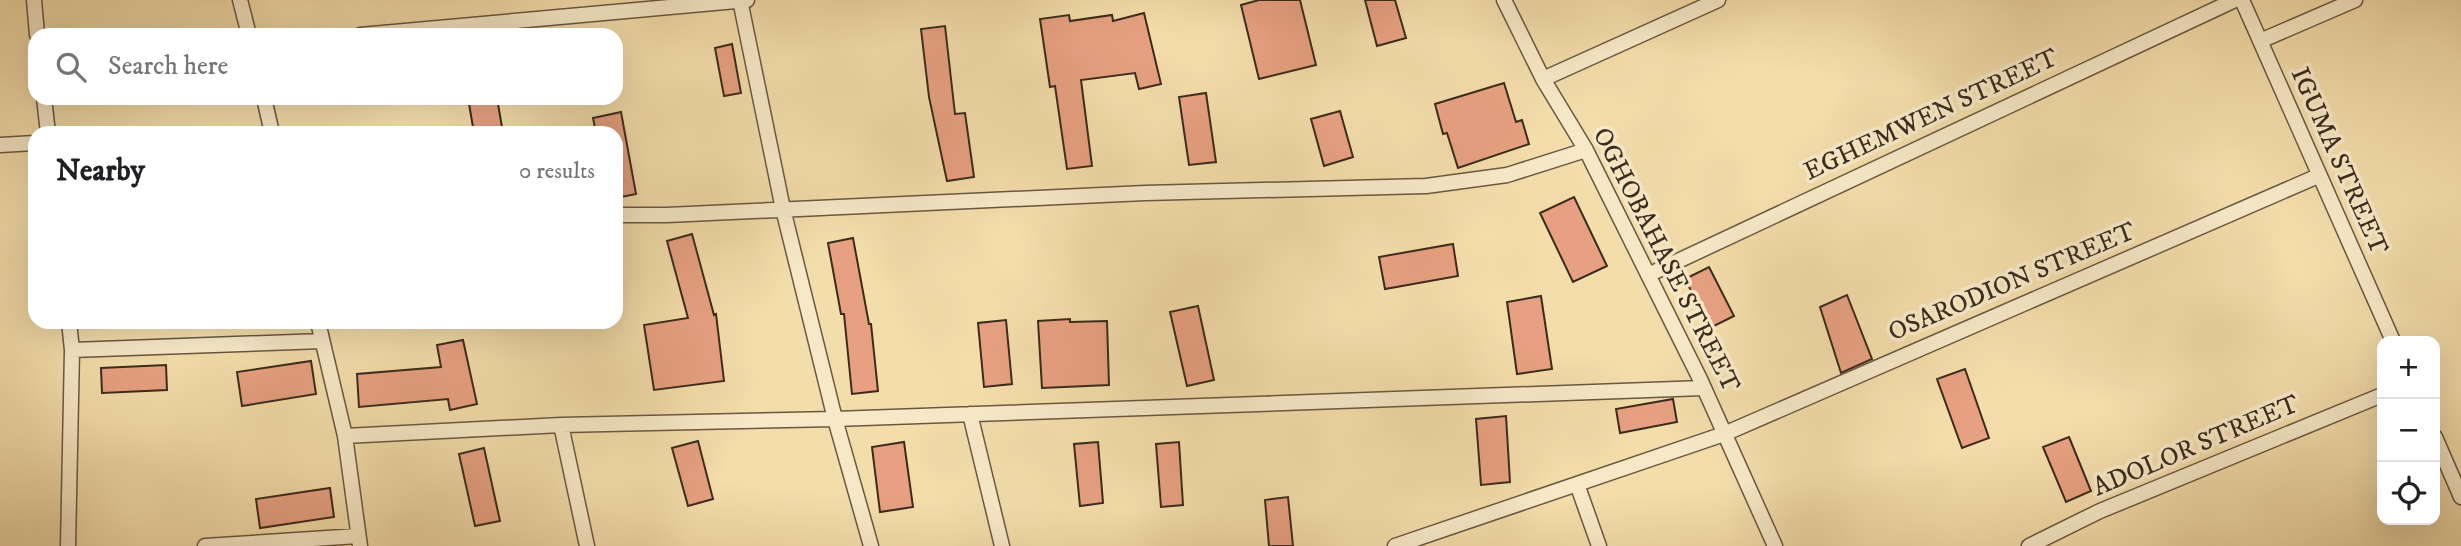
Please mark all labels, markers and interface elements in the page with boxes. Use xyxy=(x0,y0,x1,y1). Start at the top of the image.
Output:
search box xyxy=(28,28,623,105)
street label: EGHEMWEN STREET xyxy=(1799,41,2064,188)
icon: search xyxy=(52,48,90,86)
text: Search here xyxy=(108,50,228,83)
street label: IGUMA STREET xyxy=(2283,62,2395,260)
street label: OGHOBAHASE STREET xyxy=(1585,122,1747,398)
text: Nearby xyxy=(56,153,145,190)
text: 0 results xyxy=(519,157,595,186)
street label: OSARODION STREET xyxy=(1883,215,2141,349)
map controls xyxy=(2377,336,2440,525)
button: + xyxy=(2377,336,2440,399)
street label: ADOLOR STREET xyxy=(2088,388,2304,504)
button: − xyxy=(2377,399,2440,462)
button: locate xyxy=(2377,462,2440,525)

